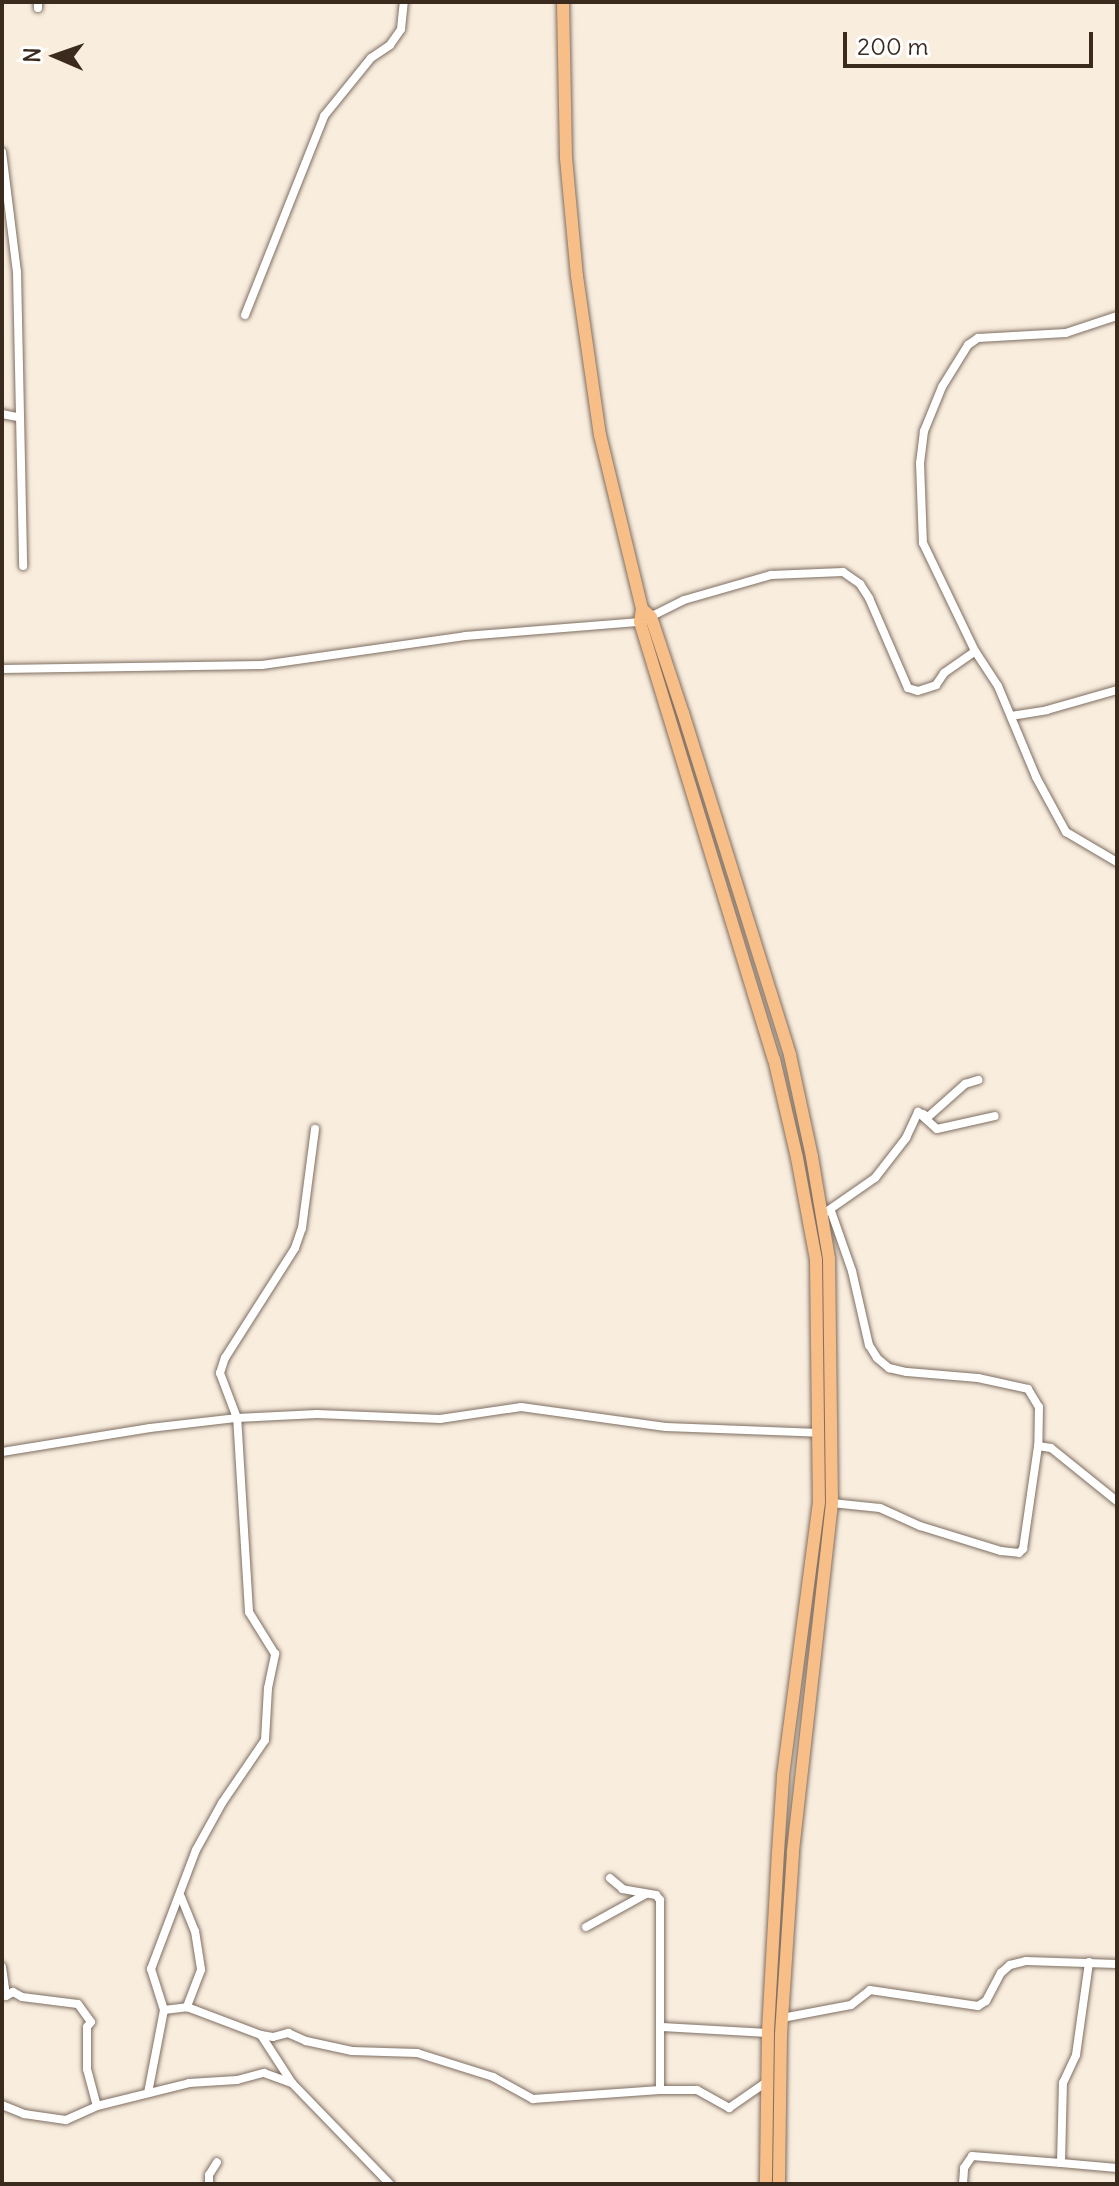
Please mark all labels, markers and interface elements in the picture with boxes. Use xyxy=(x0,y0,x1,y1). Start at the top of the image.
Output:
north arrow xyxy=(16,16,96,96)
scale bar xyxy=(847,16,1097,66)
text: 200 m xyxy=(857,31,929,61)
text: N xyxy=(18,47,46,63)

